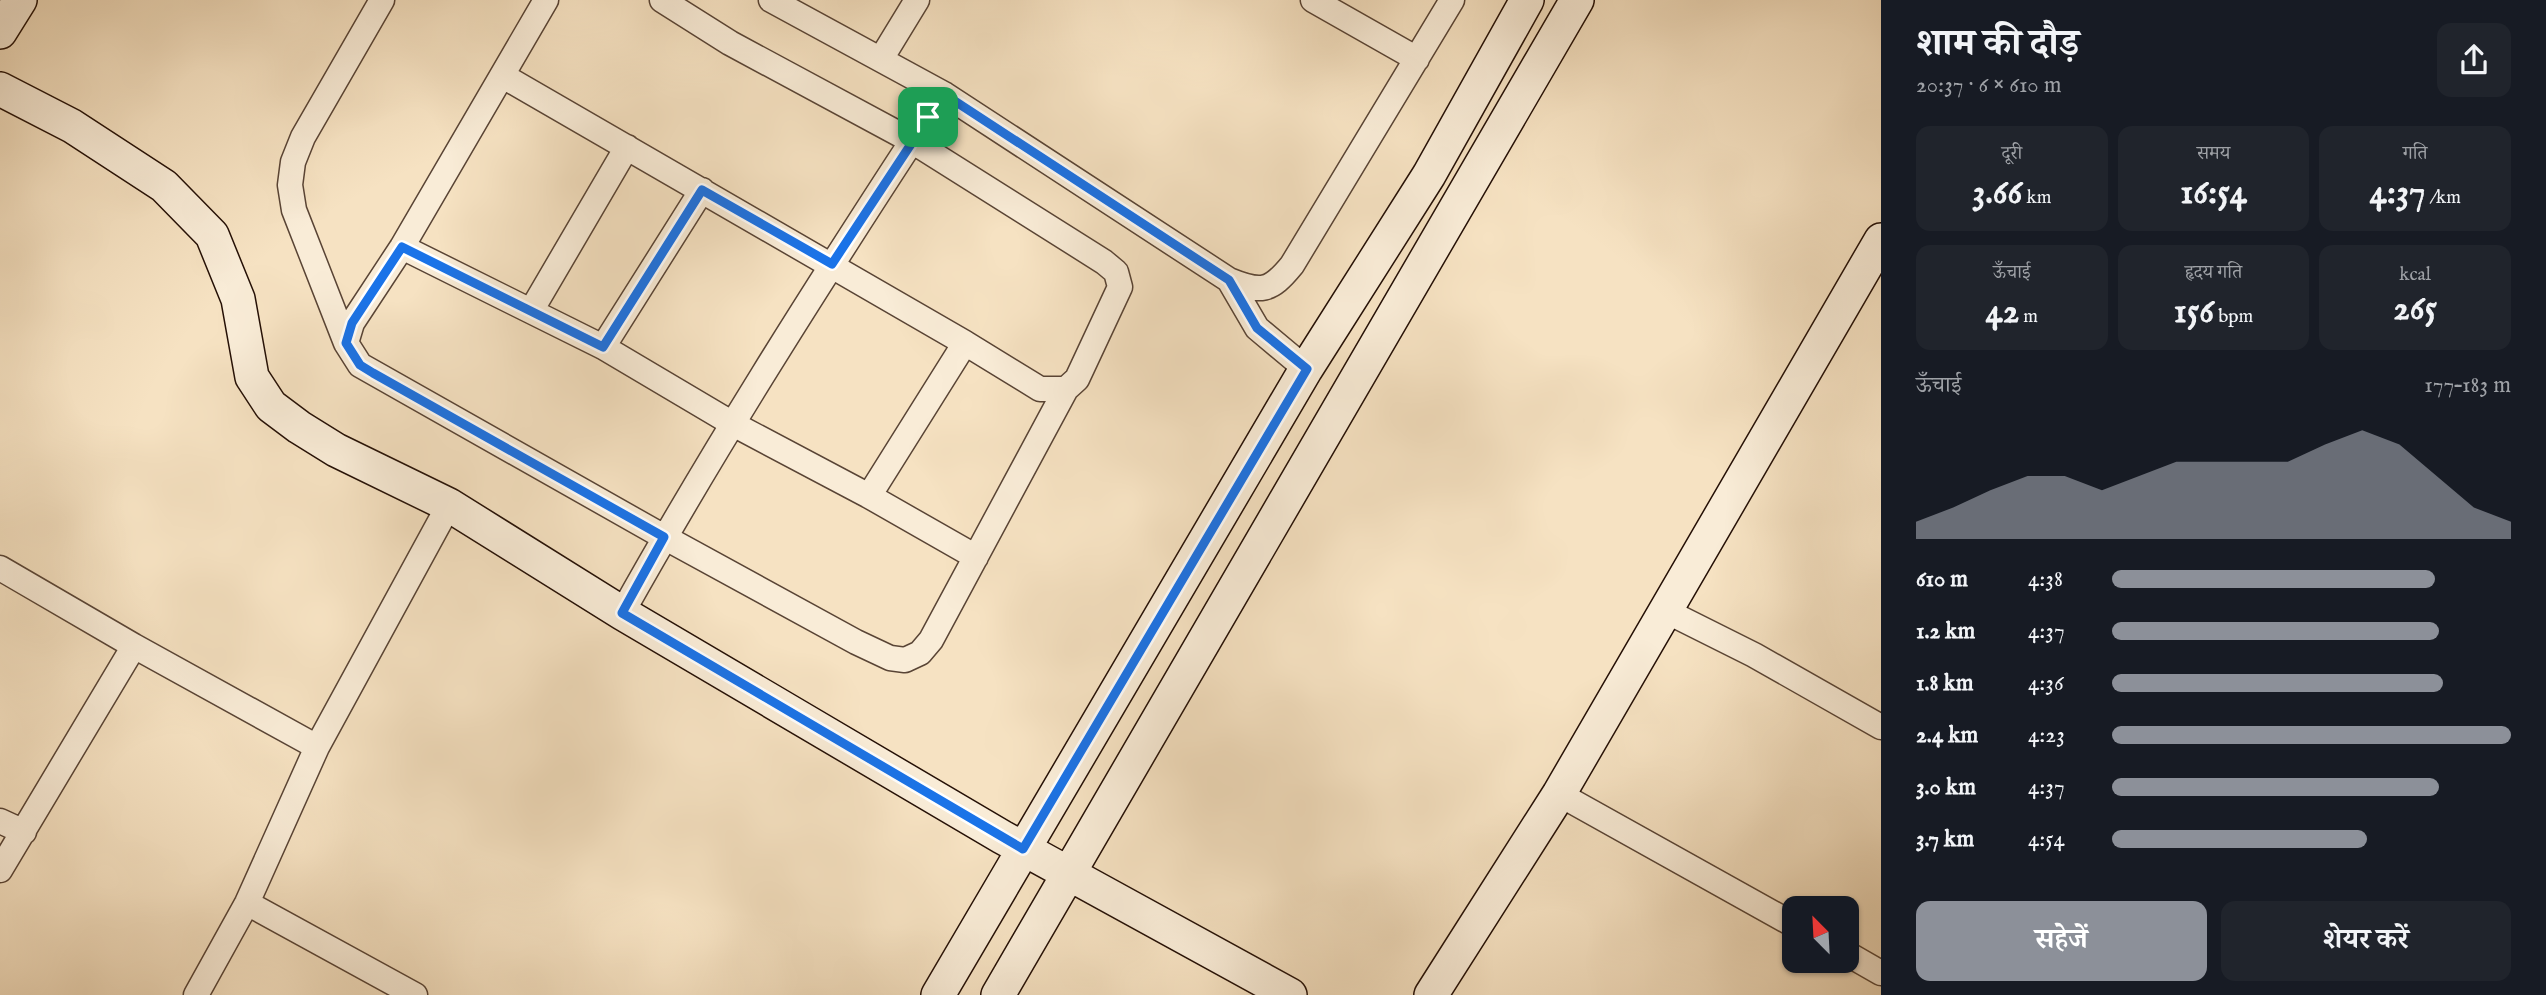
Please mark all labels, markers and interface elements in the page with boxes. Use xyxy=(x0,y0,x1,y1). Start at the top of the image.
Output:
text: शाम की दौड़ xyxy=(1916,21,2079,69)
button: share xyxy=(2437,23,2511,97)
text: 20:37 · 6 × 610 m xyxy=(1916,71,2061,100)
pin xyxy=(898,87,958,147)
icon: arrive xyxy=(909,98,947,136)
text: दूरी xyxy=(2002,142,2022,166)
text: समय xyxy=(2197,142,2230,166)
text: गति xyxy=(2403,142,2428,166)
text: 3.66 xyxy=(1972,171,2022,216)
text: 16:54 xyxy=(2180,171,2247,216)
text: 4:37 xyxy=(2370,171,2425,216)
text: km xyxy=(2022,186,2051,210)
text: /km xyxy=(2425,186,2461,210)
text: ऊँचाई xyxy=(1993,261,2031,285)
text: हृदय गति xyxy=(2185,261,2242,285)
text: kcal xyxy=(2399,263,2431,287)
text: 265 xyxy=(2393,287,2437,332)
text: 42 xyxy=(1986,290,2019,335)
text: 156 xyxy=(2174,290,2214,335)
text: m xyxy=(2019,305,2038,329)
text: bpm xyxy=(2214,305,2253,329)
text: ऊँचाई xyxy=(1916,371,1961,400)
text: 177–183 m xyxy=(2424,371,2511,400)
text: 610 m xyxy=(1916,565,1968,594)
text: 4:38 xyxy=(2028,565,2063,594)
text: 1.2 km xyxy=(1916,617,1975,646)
text: 4:37 xyxy=(2028,617,2065,646)
text: 1.8 km xyxy=(1916,669,1974,698)
text: 4:36 xyxy=(2028,669,2064,698)
text: 2.4 km xyxy=(1916,721,1978,750)
text: 4:23 xyxy=(2028,721,2065,750)
text: 3.0 km xyxy=(1916,773,1976,802)
text: 4:37 xyxy=(2028,773,2065,802)
text: 3.7 km xyxy=(1916,825,1974,854)
text: 4:54 xyxy=(2028,825,2065,854)
north arrow xyxy=(1782,896,1858,973)
map controls xyxy=(1782,896,1859,973)
button: सहेजें xyxy=(1916,901,2207,981)
button: शेयर करें xyxy=(2221,901,2511,981)

